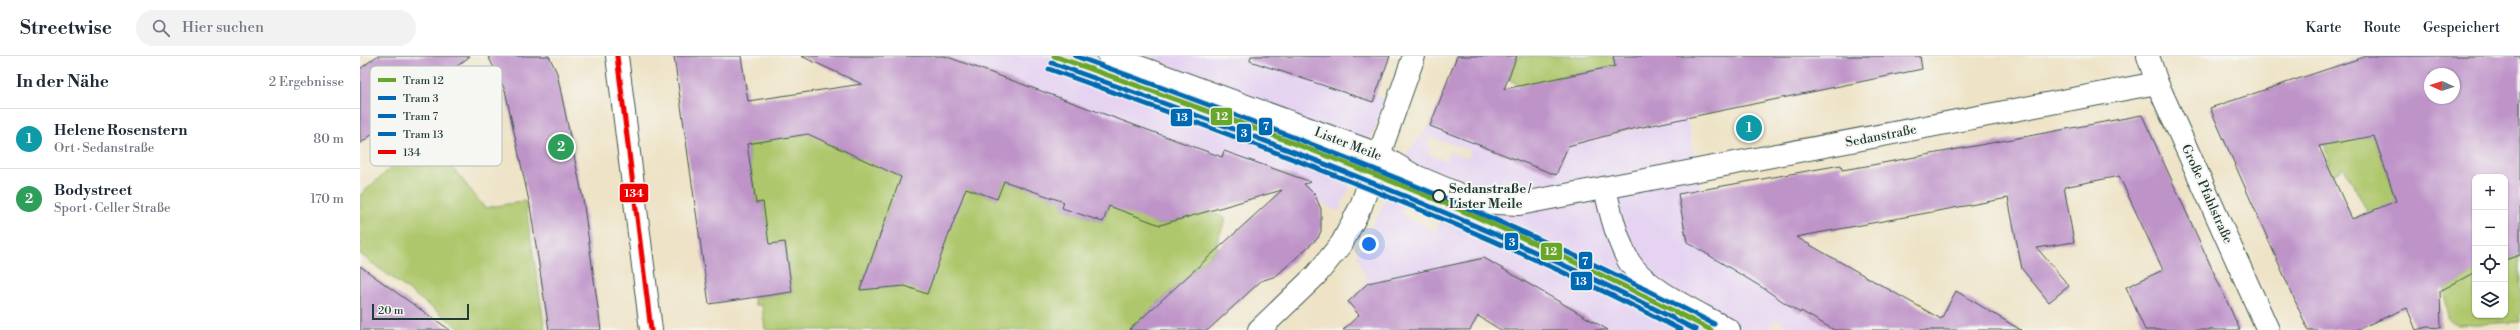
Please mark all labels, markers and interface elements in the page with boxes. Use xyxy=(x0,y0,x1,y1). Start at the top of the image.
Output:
search box xyxy=(136,10,416,46)
text: Streetwise xyxy=(20,16,112,40)
icon: search xyxy=(150,17,172,39)
text: Hier suchen xyxy=(182,18,264,37)
text: Karte xyxy=(2305,19,2342,37)
text: Route xyxy=(2364,19,2401,37)
text: Gespeichert xyxy=(2423,19,2500,37)
legend xyxy=(370,66,502,166)
north arrow xyxy=(2424,68,2460,104)
text: In der Nähe xyxy=(16,71,109,93)
text: 2 Ergebnisse xyxy=(269,74,344,90)
text: Tram 12 xyxy=(403,74,444,88)
text: Tram 3 xyxy=(403,92,439,106)
line badge: 12 xyxy=(1210,107,1233,126)
line badge: 13 xyxy=(1170,108,1193,127)
text: Tram 7 xyxy=(403,110,438,124)
text: 12 xyxy=(1216,110,1228,124)
text: 13 xyxy=(1176,111,1188,125)
pin: 1 xyxy=(1736,113,1762,143)
line badge: 7 xyxy=(1258,117,1273,136)
text: 7 xyxy=(1263,120,1270,134)
text: Helene Rosenstern xyxy=(54,121,187,140)
street label: Sedanstraße xyxy=(1844,121,1918,151)
line badge: 3 xyxy=(1236,123,1252,143)
street label: Lister Meile xyxy=(1312,124,1384,164)
text: 3 xyxy=(1241,127,1248,141)
text: Tram 13 xyxy=(403,128,443,142)
text: 1 xyxy=(26,131,32,147)
text: 80 m xyxy=(313,131,344,147)
pin: 2 xyxy=(548,132,574,162)
text: Ort · Sedanstraße xyxy=(54,140,154,156)
street label: Große Pfahlstraße xyxy=(2178,142,2236,247)
text: 134 xyxy=(403,146,421,160)
map controls xyxy=(2472,174,2508,318)
button: + xyxy=(2472,174,2508,210)
text: Bodystreet xyxy=(54,181,132,200)
place label: Sedanstraße / Lister Meile xyxy=(1449,181,1532,212)
line badge: 134 xyxy=(619,183,649,203)
text: 134 xyxy=(624,187,644,201)
marker: Sedanstraße / Lister Meile xyxy=(1432,189,1446,203)
text: 2 xyxy=(25,191,33,207)
text: 170 m xyxy=(310,191,344,207)
text: Sport · Celler Straße xyxy=(54,200,171,216)
button: − xyxy=(2472,210,2508,246)
line badge: 3 xyxy=(1504,232,1519,251)
your location xyxy=(1359,234,1379,254)
text: 3 xyxy=(1509,236,1516,250)
line badge: 12 xyxy=(1540,242,1563,261)
text: 12 xyxy=(1545,245,1557,259)
button: locate xyxy=(2472,246,2508,282)
line badge: 7 xyxy=(1578,251,1593,270)
text: 7 xyxy=(1582,255,1589,269)
line badge: 13 xyxy=(1570,271,1593,291)
text: 13 xyxy=(1575,275,1587,289)
button: layers xyxy=(2472,282,2508,318)
scale bar xyxy=(372,302,469,321)
text: 20 m xyxy=(378,304,403,318)

